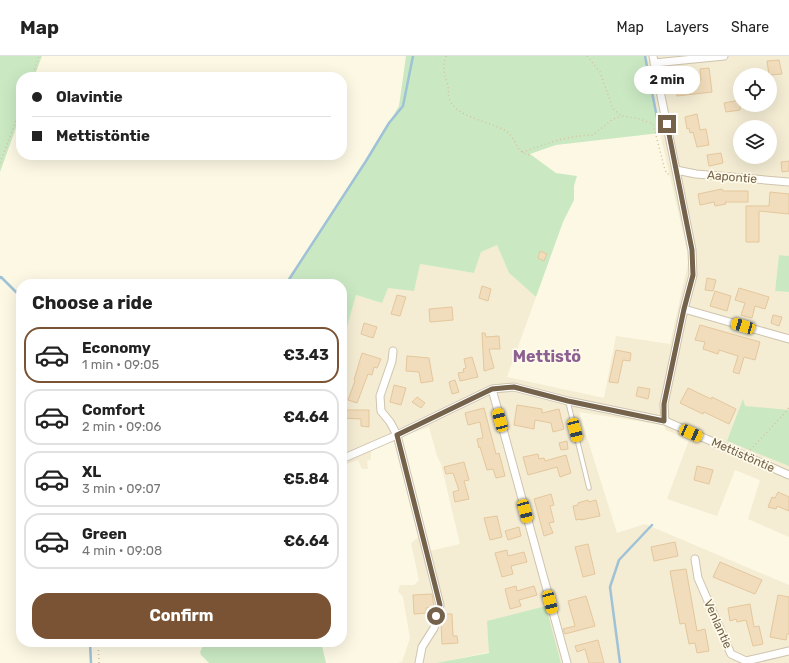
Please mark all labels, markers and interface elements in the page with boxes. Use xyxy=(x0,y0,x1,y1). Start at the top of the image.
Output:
text: Map xyxy=(20,16,59,39)
text: Map xyxy=(617,19,644,36)
text: Layers xyxy=(666,19,709,36)
text: Share xyxy=(731,19,769,36)
callout: 2 min xyxy=(634,66,700,94)
map controls xyxy=(733,68,777,164)
button: locate xyxy=(733,68,777,112)
text: 2 min xyxy=(649,72,685,87)
text: Olavintie xyxy=(56,88,123,106)
route end xyxy=(658,115,676,133)
button: layers xyxy=(733,120,777,164)
text: Mettistöntie xyxy=(56,127,150,145)
street label: Aapontie xyxy=(706,168,758,186)
text: Choose a ride xyxy=(32,292,153,314)
car xyxy=(730,317,756,335)
icon: car xyxy=(34,337,70,373)
text: Economy xyxy=(82,339,151,357)
text: €3.43 xyxy=(283,346,329,364)
district label: Mettistö xyxy=(513,347,581,366)
text: 1 min · 09:05 xyxy=(82,357,159,372)
icon: car xyxy=(34,399,70,435)
text: Comfort xyxy=(82,401,145,419)
car xyxy=(491,407,509,433)
text: €4.64 xyxy=(283,408,329,426)
car xyxy=(566,417,584,443)
text: 2 min · 09:06 xyxy=(82,419,161,434)
car xyxy=(678,423,704,443)
street label: Mettistöntie xyxy=(709,435,777,475)
icon: car xyxy=(34,461,70,497)
text: XL xyxy=(82,463,101,481)
text: €5.84 xyxy=(283,470,329,488)
text: 3 min · 09:07 xyxy=(82,481,160,496)
car xyxy=(516,498,534,524)
icon: car xyxy=(34,523,70,559)
text: Green xyxy=(82,525,127,543)
text: €6.64 xyxy=(283,532,329,550)
text: 4 min · 09:08 xyxy=(82,543,162,558)
car xyxy=(541,589,559,615)
button: Confirm xyxy=(32,593,331,639)
street label: Venlantie xyxy=(701,597,735,651)
route start xyxy=(427,607,445,625)

